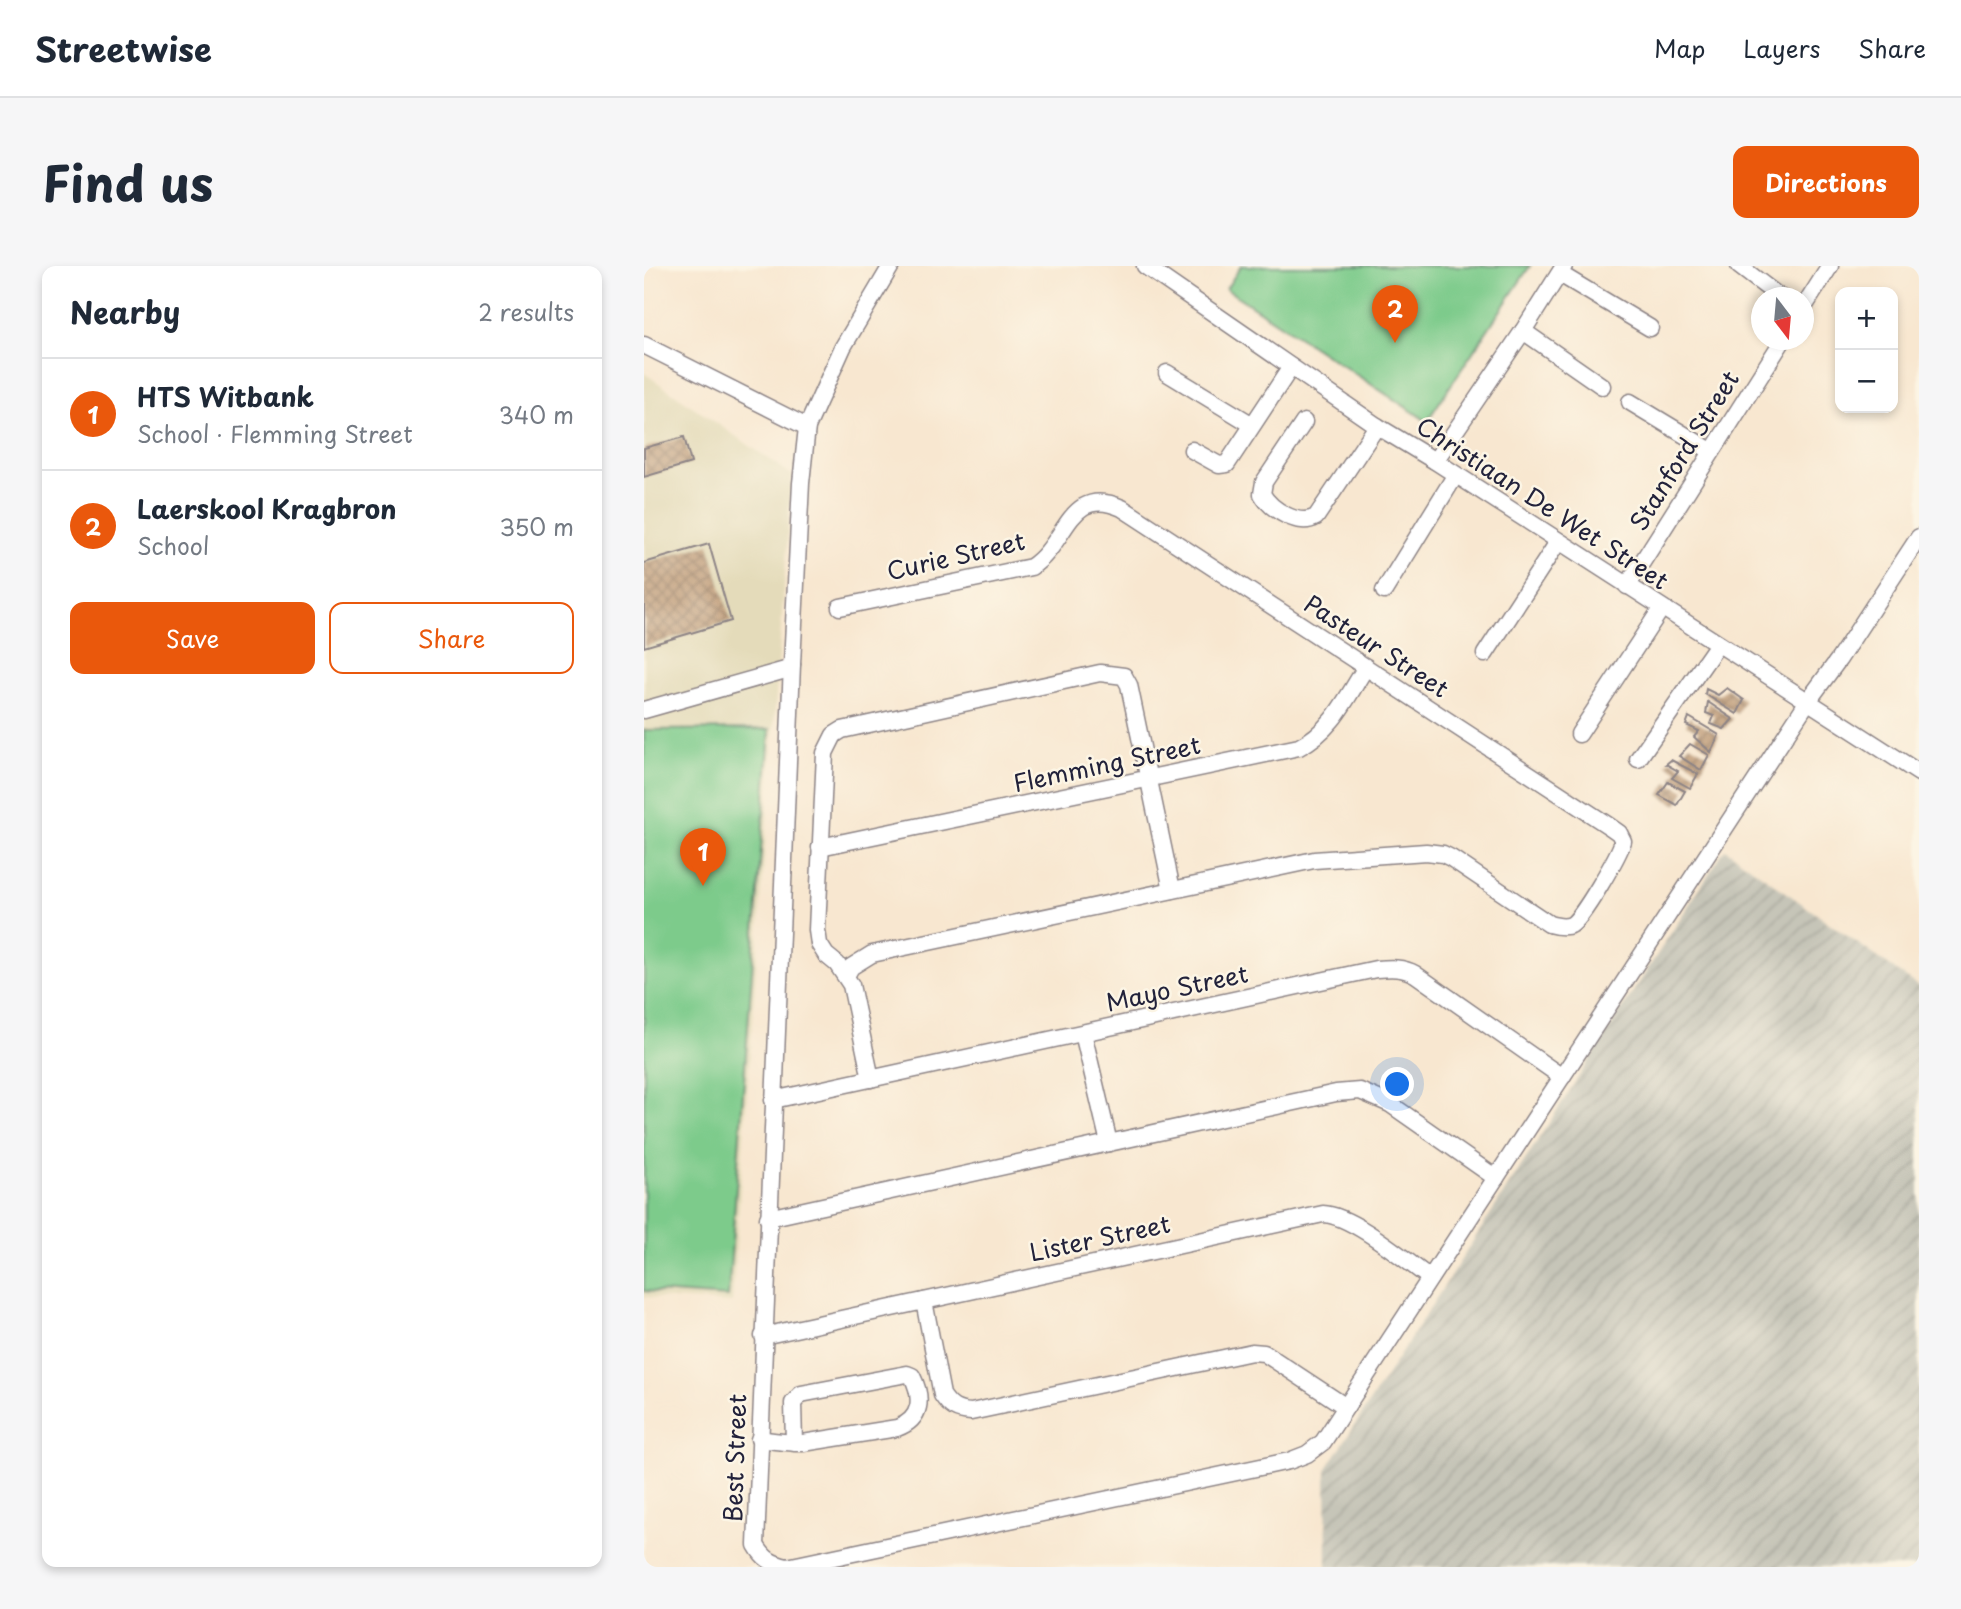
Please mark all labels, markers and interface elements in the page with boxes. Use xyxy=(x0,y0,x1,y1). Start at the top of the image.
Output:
text: Streetwise xyxy=(35,23,212,73)
text: Map xyxy=(1654,30,1705,66)
text: Layers xyxy=(1743,30,1820,66)
text: Share xyxy=(1858,30,1926,66)
text: Find us xyxy=(42,145,213,219)
button: Directions xyxy=(1733,146,1919,218)
pin: 2 xyxy=(1372,285,1418,343)
north arrow xyxy=(1751,287,1814,350)
map controls xyxy=(1835,287,1898,413)
button: + xyxy=(1835,287,1898,350)
text: Nearby xyxy=(70,289,180,334)
text: 2 results xyxy=(478,294,574,329)
button: − xyxy=(1835,350,1898,413)
street label: Stanford Street xyxy=(1620,363,1747,537)
text: HTS Witbank xyxy=(137,377,314,416)
text: 1 xyxy=(88,397,99,432)
text: 340 m xyxy=(499,397,574,432)
street label: Christiaan De Wet Street xyxy=(1410,407,1676,598)
text: School · Flemming Street xyxy=(137,416,413,451)
text: Laerskool Kragbron xyxy=(137,489,396,528)
text: 2 xyxy=(85,509,101,544)
text: 350 m xyxy=(499,509,574,544)
street label: Curie Street xyxy=(883,522,1028,588)
text: School xyxy=(137,528,209,563)
street label: Pasteur Street xyxy=(1298,585,1457,706)
button: Save xyxy=(70,602,315,674)
button: Share xyxy=(329,602,574,674)
street label: Flemming Street xyxy=(1010,726,1204,800)
pin: 1 xyxy=(680,828,726,886)
street label: Mayo Street xyxy=(1102,954,1251,1020)
your location xyxy=(1380,1067,1414,1101)
street label: Lister Street xyxy=(1026,1205,1174,1270)
street label: Best Street xyxy=(714,1393,754,1523)

